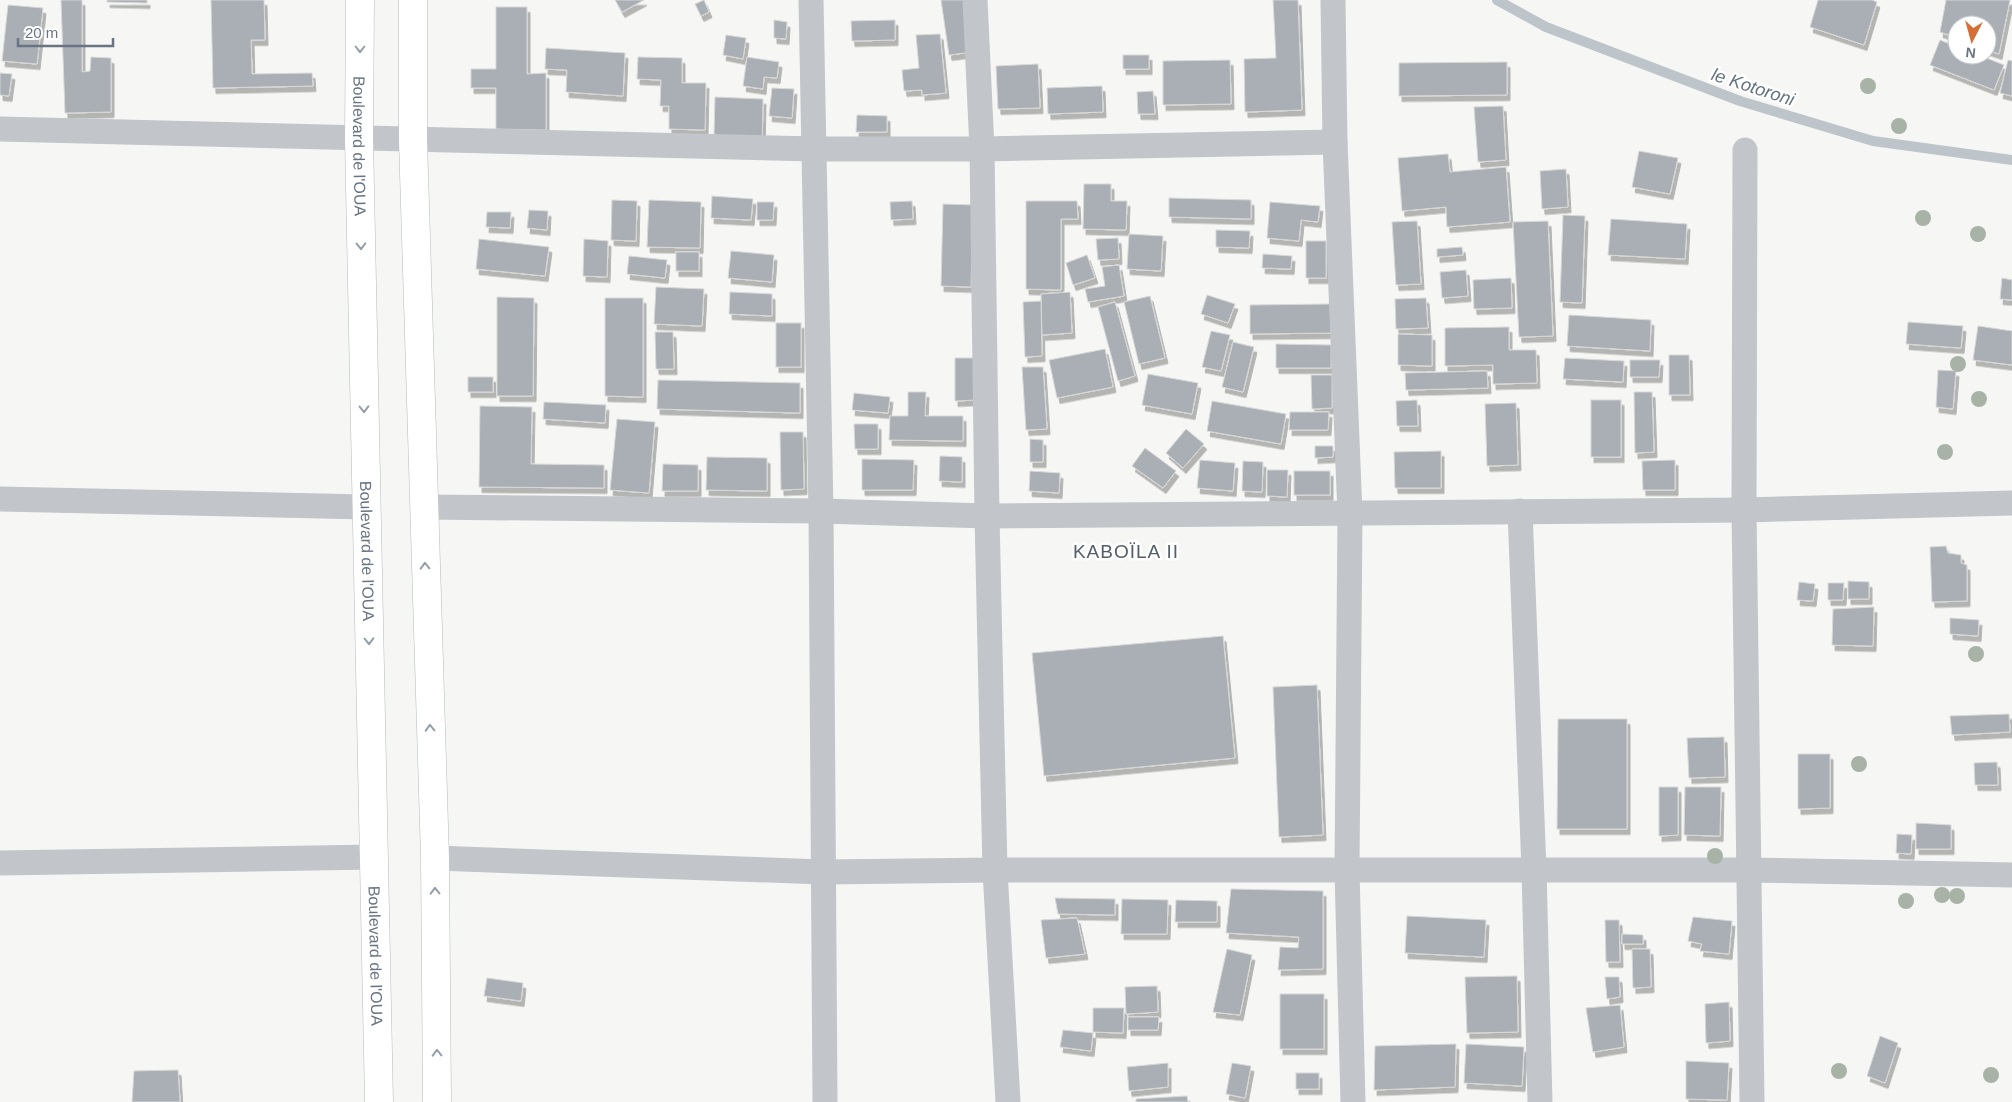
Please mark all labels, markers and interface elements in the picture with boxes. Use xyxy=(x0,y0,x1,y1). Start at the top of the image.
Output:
scale bar xyxy=(18,15,112,47)
north arrow xyxy=(1947,15,1997,65)
text: 20 m xyxy=(25,24,58,41)
text: N xyxy=(1965,44,1977,61)
one-way arrow xyxy=(355,45,365,53)
water label: le Kotoroni xyxy=(1709,64,1798,110)
street label: Boulevard de l'OUA xyxy=(350,76,369,217)
one-way arrow xyxy=(356,242,366,250)
one-way arrow xyxy=(359,405,370,413)
street label: Boulevard de l'OUA xyxy=(357,481,377,621)
district label: KABOÏLA II xyxy=(1073,541,1179,562)
one-way arrow xyxy=(420,562,430,570)
one-way arrow xyxy=(364,637,375,645)
one-way arrow xyxy=(425,724,436,732)
street label: Boulevard de l'OUA xyxy=(366,886,385,1026)
one-way arrow xyxy=(430,887,440,894)
one-way arrow xyxy=(432,1049,442,1057)

